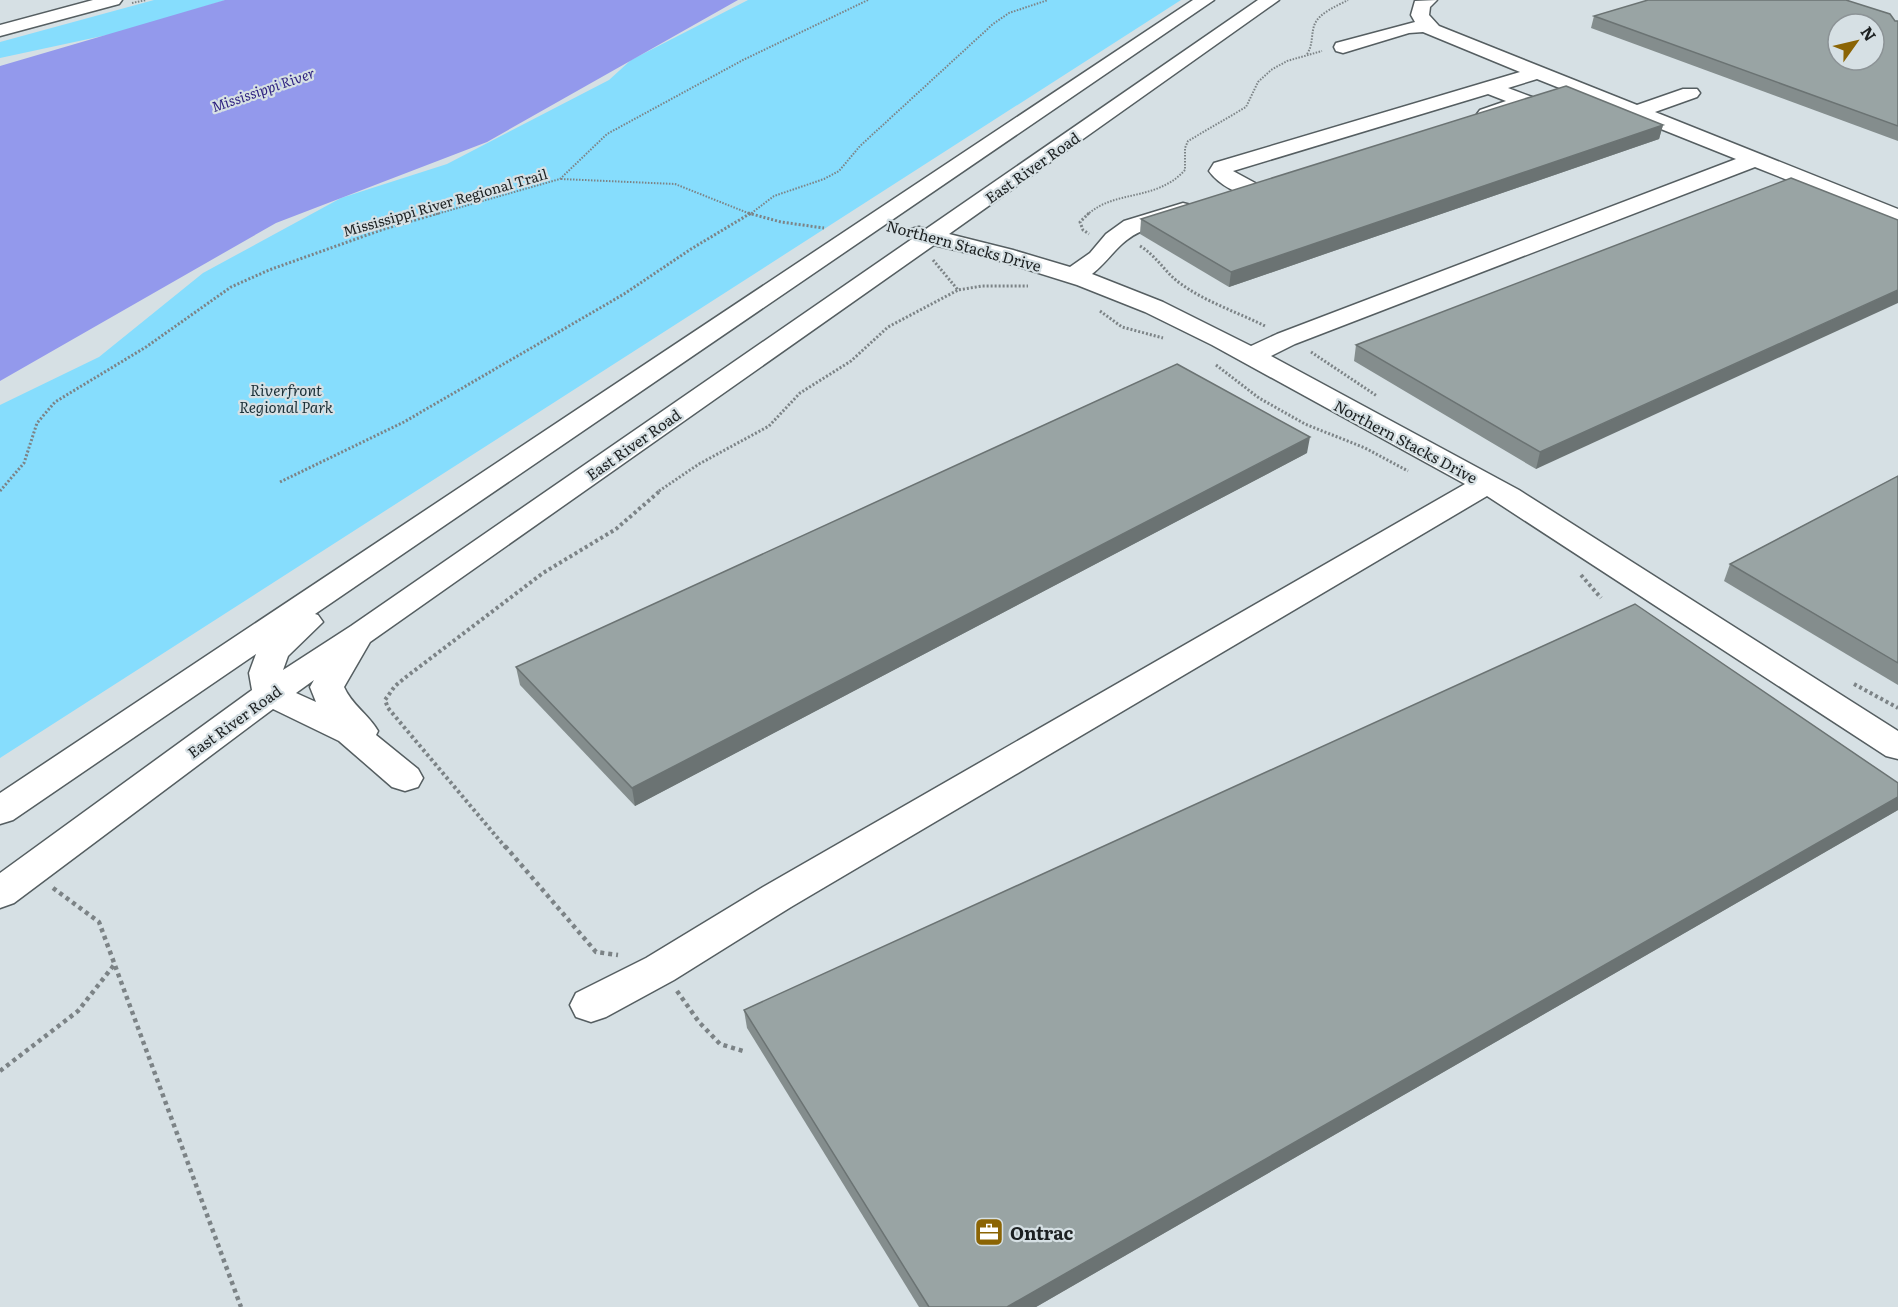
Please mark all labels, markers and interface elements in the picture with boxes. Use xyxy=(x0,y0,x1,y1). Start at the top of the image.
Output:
north arrow xyxy=(1826,12,1886,72)
text: N xyxy=(1856,21,1883,45)
water label: Mississippi River xyxy=(209,62,318,116)
street label: East River Road xyxy=(980,126,1084,208)
street label: Mississippi River Regional Trail xyxy=(340,163,550,241)
street label: Northern Stacks Drive xyxy=(884,213,1044,277)
park label: Riverfront Regional Park xyxy=(239,378,334,418)
street label: Northern Stacks Drive xyxy=(1330,393,1482,489)
street label: East River Road xyxy=(581,403,685,485)
street label: East River Road xyxy=(182,679,286,763)
office icon: Ontrac xyxy=(973,1216,1005,1248)
place label: Ontrac xyxy=(1010,1219,1074,1246)

